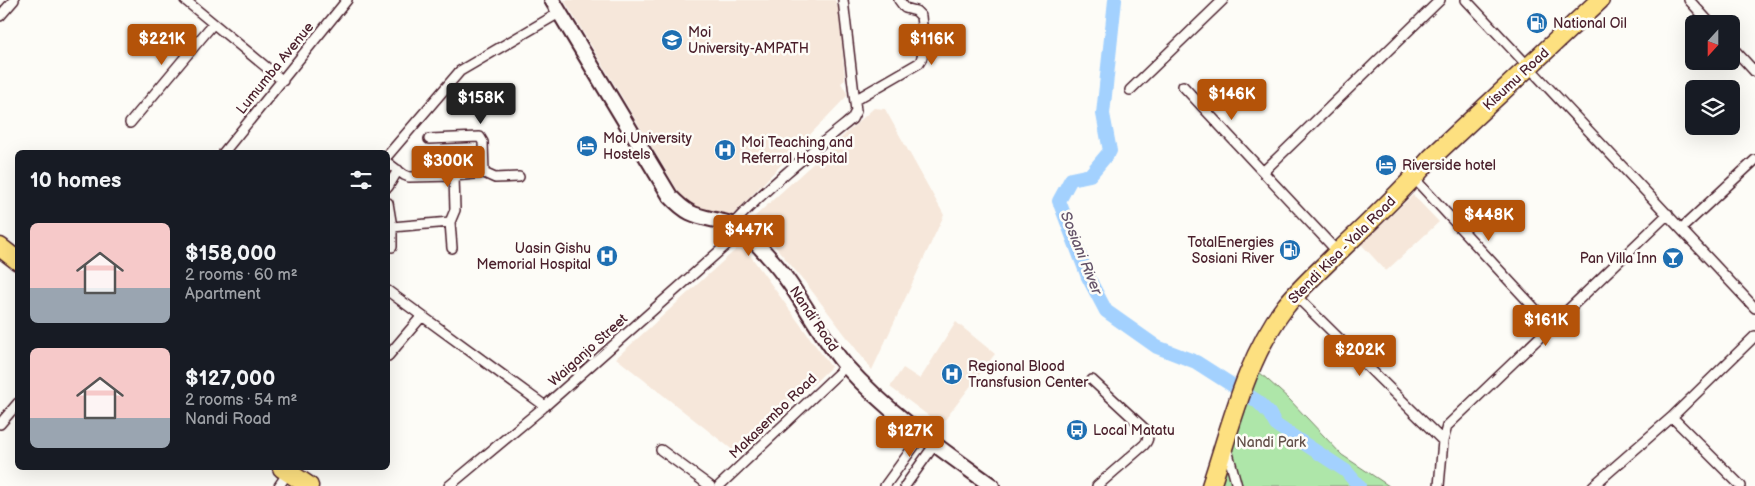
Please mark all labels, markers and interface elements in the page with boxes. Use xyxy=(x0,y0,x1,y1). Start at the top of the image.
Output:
fuel station icon: National Oil xyxy=(1525,11,1549,35)
place label: National Oil xyxy=(1553,15,1627,32)
north arrow xyxy=(1685,15,1740,70)
map controls xyxy=(1685,15,1740,135)
street label: Lumumba Avenue xyxy=(233,19,317,117)
pin: $221K xyxy=(127,23,197,66)
pin: $116K xyxy=(897,23,967,66)
place label: Moi University-AMPATH xyxy=(688,24,809,57)
school or university icon: Moi University-AMPATH xyxy=(660,28,684,52)
text: $221K xyxy=(139,30,186,49)
text: $116K xyxy=(910,30,954,49)
street label: Kisumu Road xyxy=(1479,44,1553,114)
pin: $146K xyxy=(1197,78,1267,121)
button: layers xyxy=(1685,80,1740,135)
pin: $158K xyxy=(446,82,516,125)
text: $146K xyxy=(1208,85,1256,104)
text: $158K xyxy=(457,89,505,108)
place label: Moi University Hostels xyxy=(603,130,692,163)
hotel icon: Moi University Hostels xyxy=(575,134,599,158)
place label: Moi Teaching and Referral Hospital xyxy=(741,134,853,167)
hospital icon: Moi Teaching and Referral Hospital xyxy=(713,138,737,162)
pin: $300K xyxy=(413,146,483,188)
text: $300K xyxy=(423,152,473,171)
hotel icon: Riverside hotel xyxy=(1374,153,1398,177)
place label: Riverside hotel xyxy=(1402,157,1496,174)
icon: filters xyxy=(347,166,375,194)
text: 10 homes xyxy=(30,168,121,193)
street label: Stendi Kisa - Yala Road xyxy=(1285,193,1399,307)
pin: $448K xyxy=(1454,200,1524,242)
text: $448K xyxy=(1464,206,1514,225)
water label: Sosiani River xyxy=(1056,209,1107,299)
pin: $447K xyxy=(714,214,784,257)
text: $447K xyxy=(724,221,774,240)
place label: TotalEnergies Sosiani River xyxy=(1188,234,1275,267)
fuel station icon: TotalEnergies Sosiani River xyxy=(1278,238,1302,262)
place label: Uasin Gishu Memorial Hospital xyxy=(476,240,591,273)
text: $158,000 xyxy=(185,241,276,266)
icon: home xyxy=(70,243,130,303)
hospital icon: Uasin Gishu Memorial Hospital xyxy=(595,244,619,268)
bar icon: Pan Villa Inn xyxy=(1661,246,1685,270)
place label: Pan Villa Inn xyxy=(1580,250,1657,267)
text: 2 rooms · 60 m² xyxy=(185,266,298,285)
street label: Nandi Road xyxy=(786,283,842,355)
text: Apartment xyxy=(185,285,261,304)
pin: $161K xyxy=(1511,304,1581,347)
street label: Waiganjo Street xyxy=(545,310,631,390)
text: $161K xyxy=(1524,311,1568,330)
pin: $202K xyxy=(1325,334,1395,377)
text: $202K xyxy=(1335,341,1385,360)
place label: Regional Blood Transfusion Center xyxy=(968,358,1089,391)
hospital icon: Regional Blood Transfusion Center xyxy=(940,362,964,386)
text: $127,000 xyxy=(185,366,275,391)
icon: home xyxy=(70,368,130,428)
street label: Makasembo Road xyxy=(726,370,820,462)
text: 2 rooms · 54 m² xyxy=(185,391,297,410)
text: Nandi Road xyxy=(185,410,271,429)
pin: $127K xyxy=(875,416,945,458)
bus stop icon: Local Matatu xyxy=(1065,418,1089,442)
text: $127K xyxy=(887,422,933,441)
place label: Local Matatu xyxy=(1093,422,1175,439)
park label: Nandi Park xyxy=(1236,434,1306,451)

